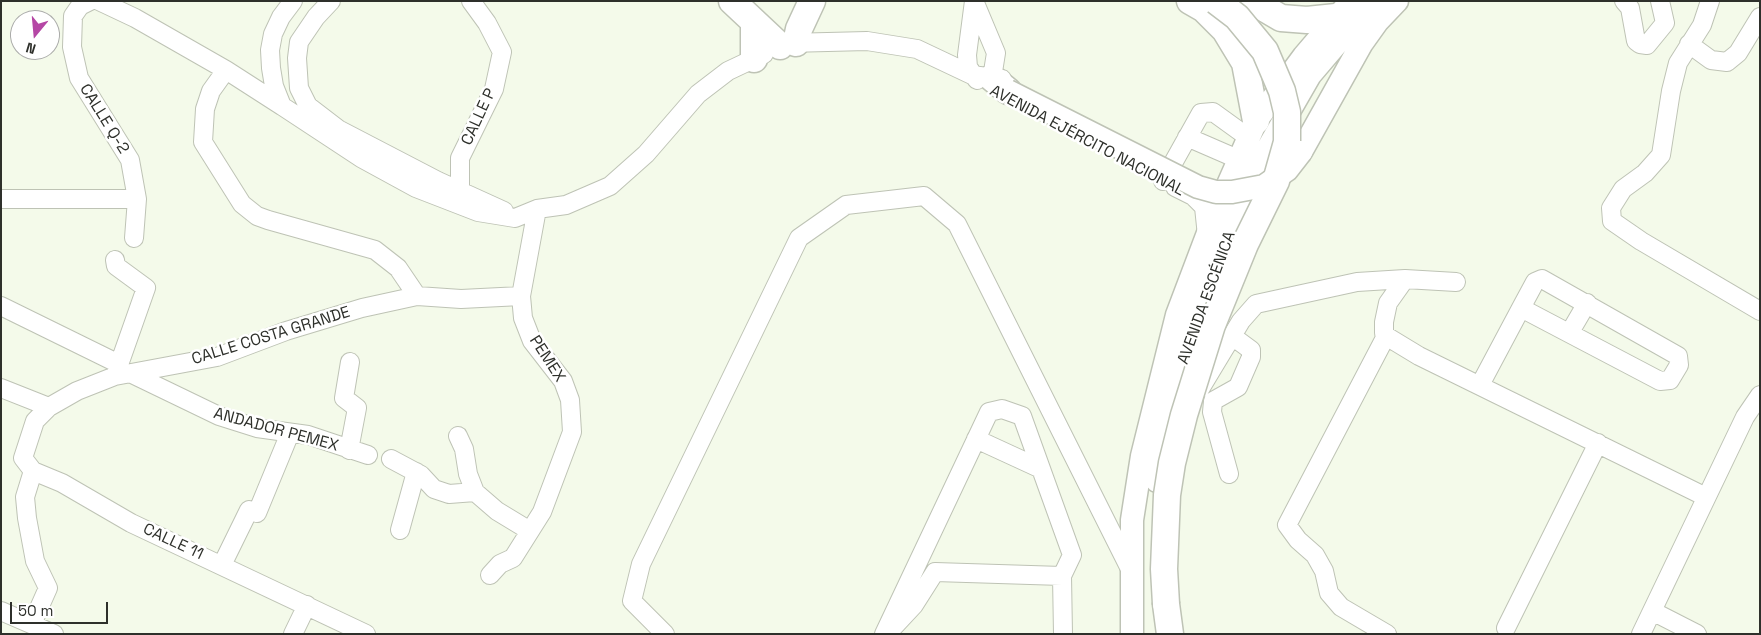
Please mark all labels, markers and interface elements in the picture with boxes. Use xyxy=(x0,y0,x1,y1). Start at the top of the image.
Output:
north arrow xyxy=(10,10,60,60)
text: N xyxy=(24,38,38,58)
street label: CALLE Q-2 xyxy=(75,81,133,157)
street label: AVENIDA EJÉRCITO NACIONAL xyxy=(986,81,1188,201)
street label: CALLE P xyxy=(458,86,500,148)
street label: AVENIDA ESCÉNICA xyxy=(1174,229,1240,367)
street label: CALLE COSTA GRANDE xyxy=(190,303,352,369)
street label: PEMEX xyxy=(525,332,569,386)
street label: ANDADOR PEMEX xyxy=(211,404,341,456)
street label: CALLE 11 xyxy=(140,520,206,564)
scale bar xyxy=(12,592,110,624)
text: 50 m xyxy=(18,601,53,620)

